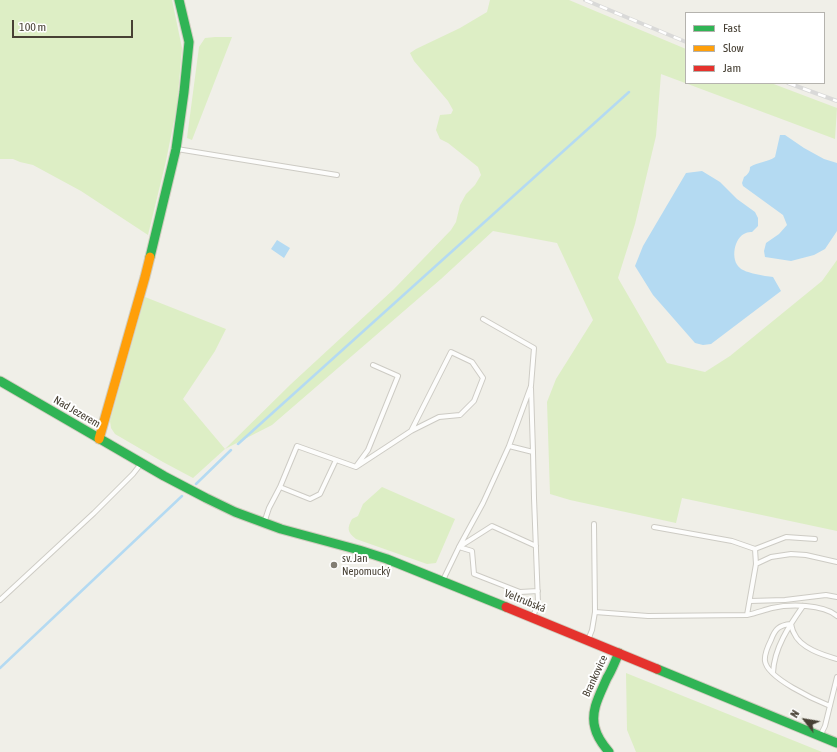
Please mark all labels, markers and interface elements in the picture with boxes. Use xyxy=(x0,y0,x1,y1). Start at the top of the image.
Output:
scale bar xyxy=(14,12,135,38)
legend xyxy=(685,12,825,84)
text: 100 m xyxy=(19,20,46,34)
text: Fast xyxy=(723,21,741,35)
text: Slow xyxy=(723,41,744,55)
text: Jam xyxy=(723,61,741,75)
street label: Nad Jezerem xyxy=(51,393,103,431)
place label: sv. Jan Nepomucký xyxy=(342,552,391,578)
marker: sv. Jan Nepomucký xyxy=(329,560,339,570)
street label: Veltrubská xyxy=(502,587,548,615)
street label: Brankovice xyxy=(580,653,610,699)
north arrow xyxy=(785,700,825,740)
text: N xyxy=(788,708,802,720)

